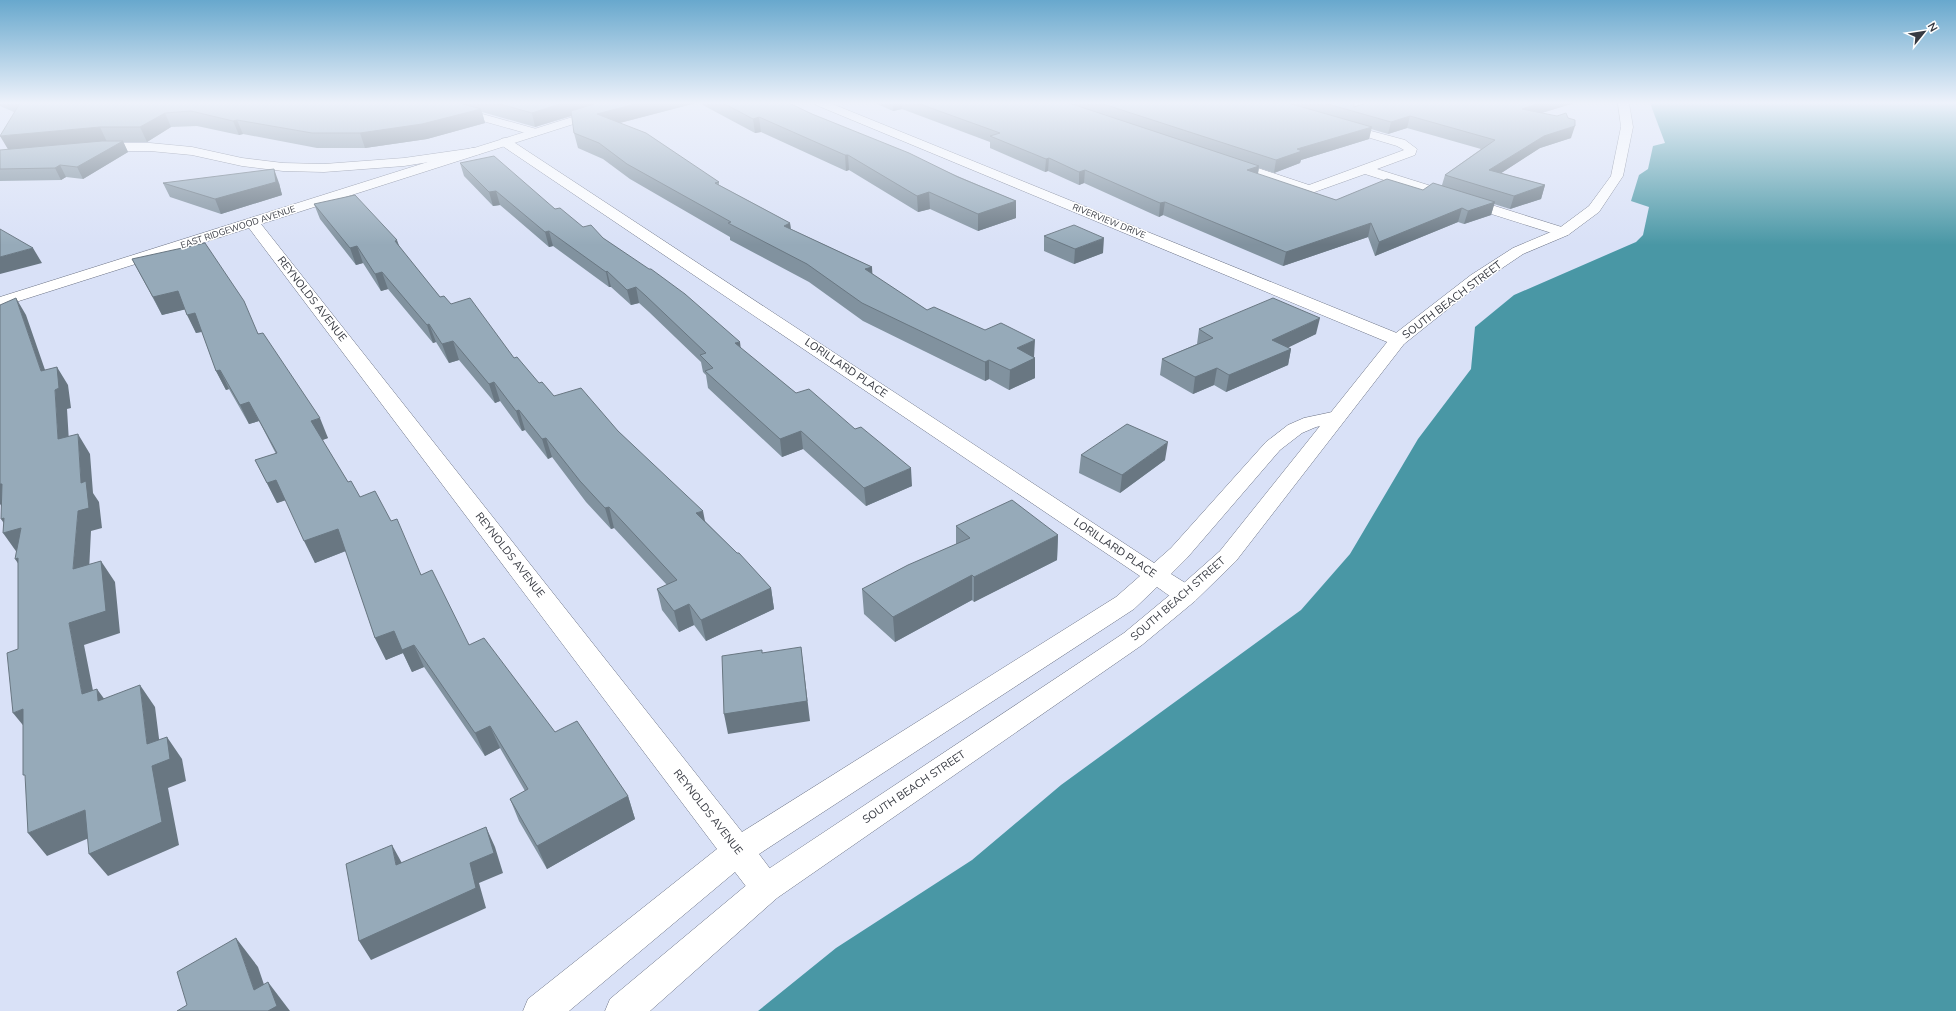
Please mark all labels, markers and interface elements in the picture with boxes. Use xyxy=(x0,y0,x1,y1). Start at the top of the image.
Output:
north arrow xyxy=(1904,12,1944,52)
text: N xyxy=(1924,20,1941,35)
street label: RIVERVIEW DRIVE xyxy=(1071,201,1147,241)
street label: EAST RIDGEWOOD AVENUE xyxy=(179,203,297,251)
street label: REYNOLDS AVENUE xyxy=(274,253,350,345)
street label: SOUTH BEACH STREET xyxy=(1399,257,1505,342)
street label: LORILLARD PLACE xyxy=(802,335,890,401)
street label: REYNOLDS AVENUE xyxy=(472,509,548,601)
street label: LORILLARD PLACE xyxy=(1071,515,1159,581)
street label: SOUTH BEACH STREET xyxy=(1127,553,1229,644)
street label: SOUTH BEACH STREET xyxy=(860,747,969,827)
street label: REYNOLDS AVENUE xyxy=(670,766,746,858)

